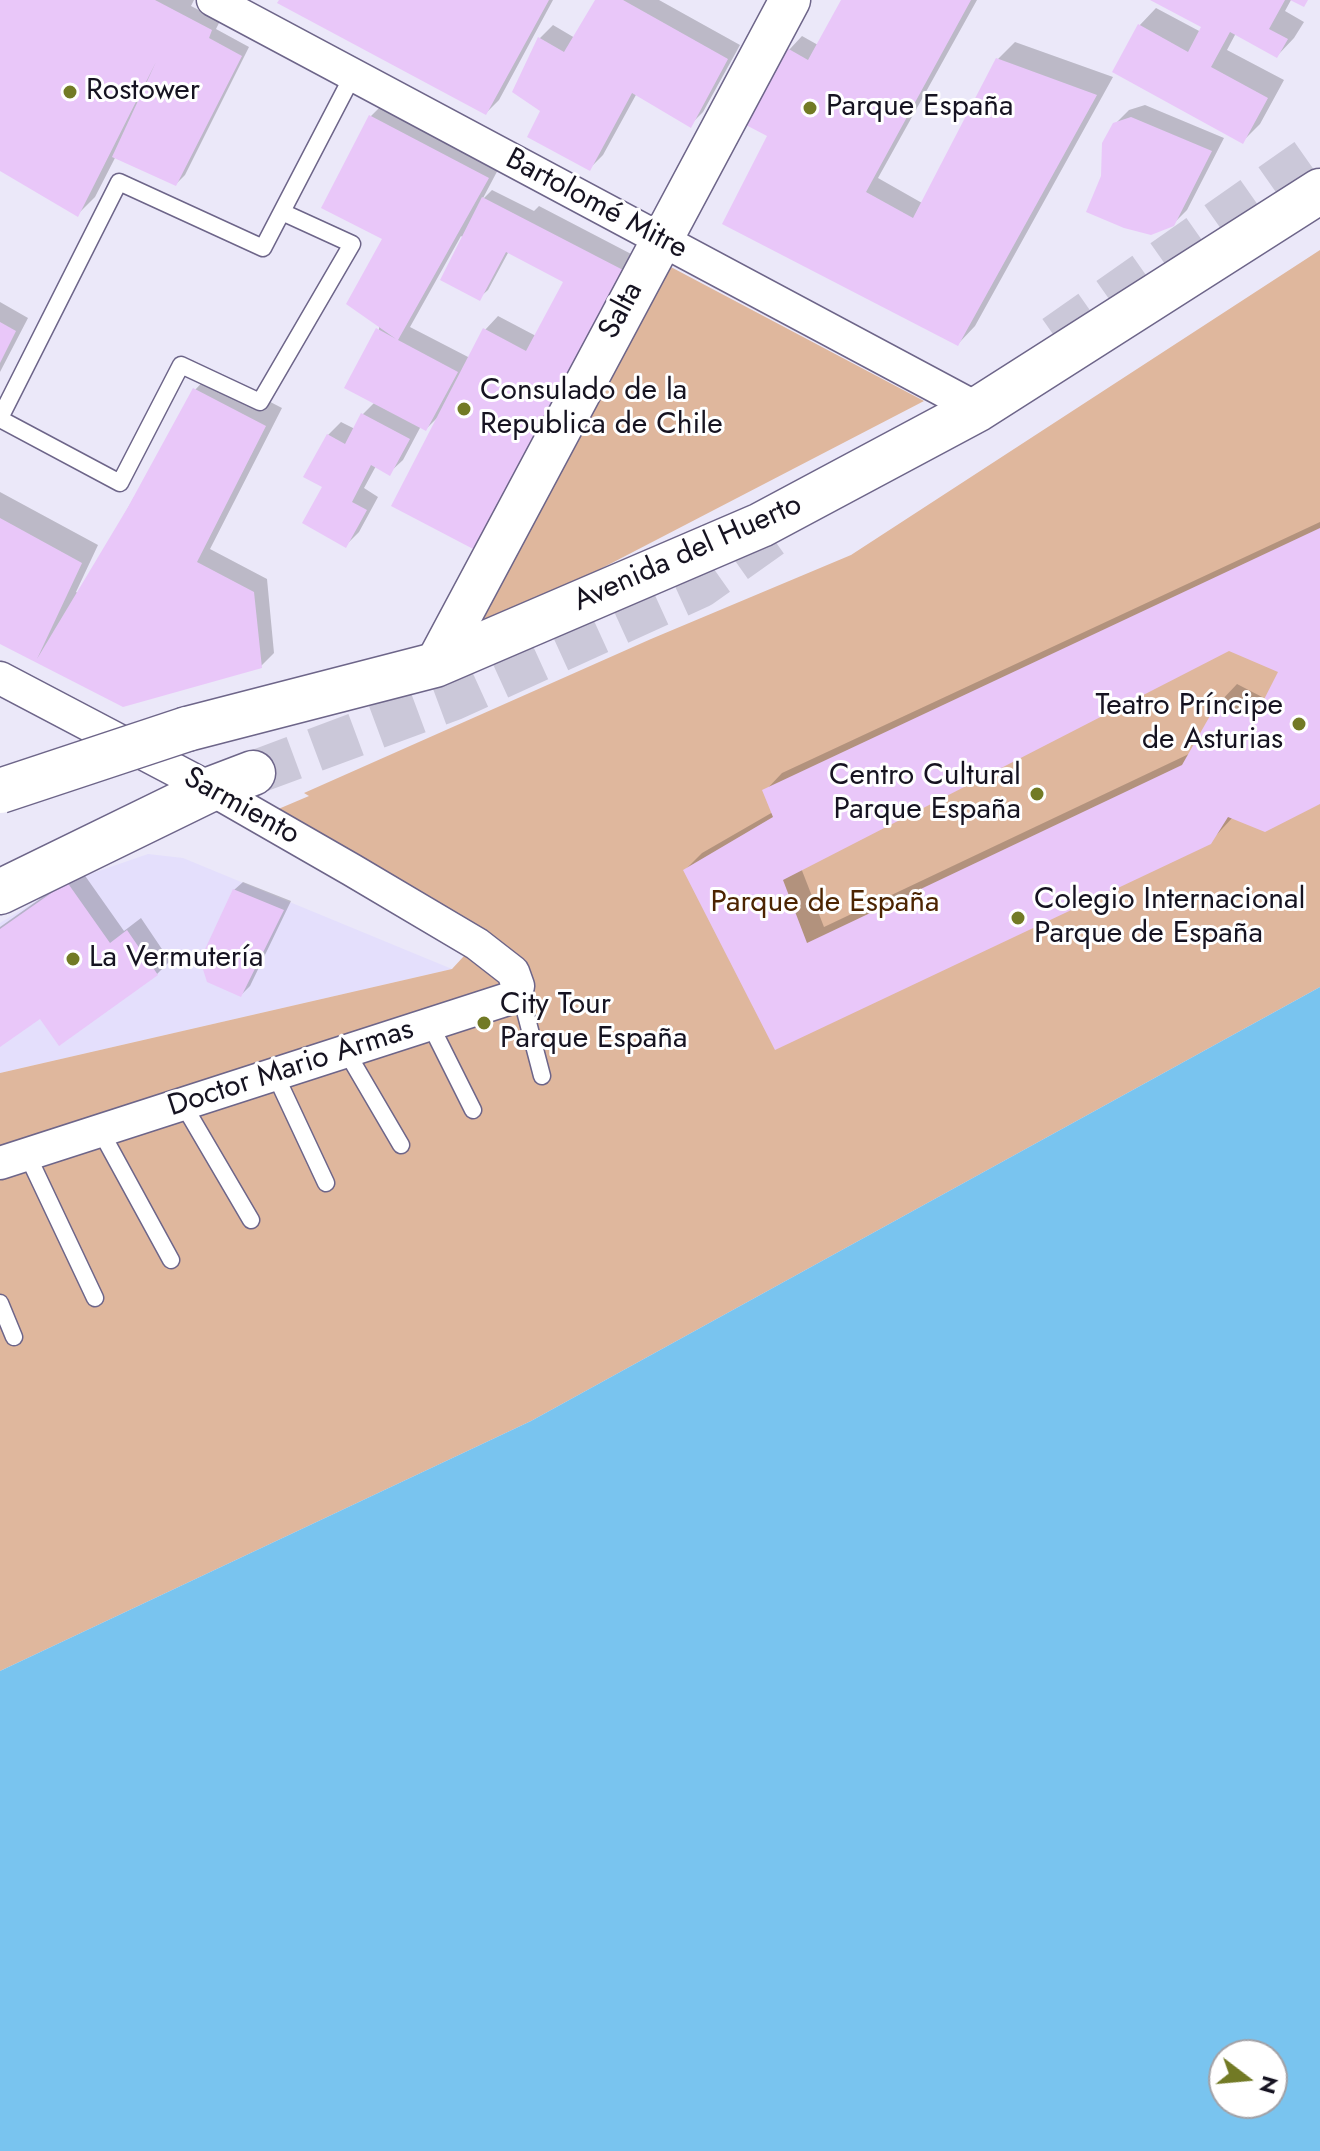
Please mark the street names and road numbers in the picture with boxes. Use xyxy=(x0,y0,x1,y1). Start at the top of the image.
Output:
street label: Bartolomé Mitre xyxy=(499,142,693,268)
street label: Salta xyxy=(592,276,652,346)
street label: Avenida del Huerto xyxy=(569,488,807,620)
street label: Sarmiento xyxy=(177,760,305,854)
street label: Doctor Mario Armas xyxy=(164,1012,418,1126)

